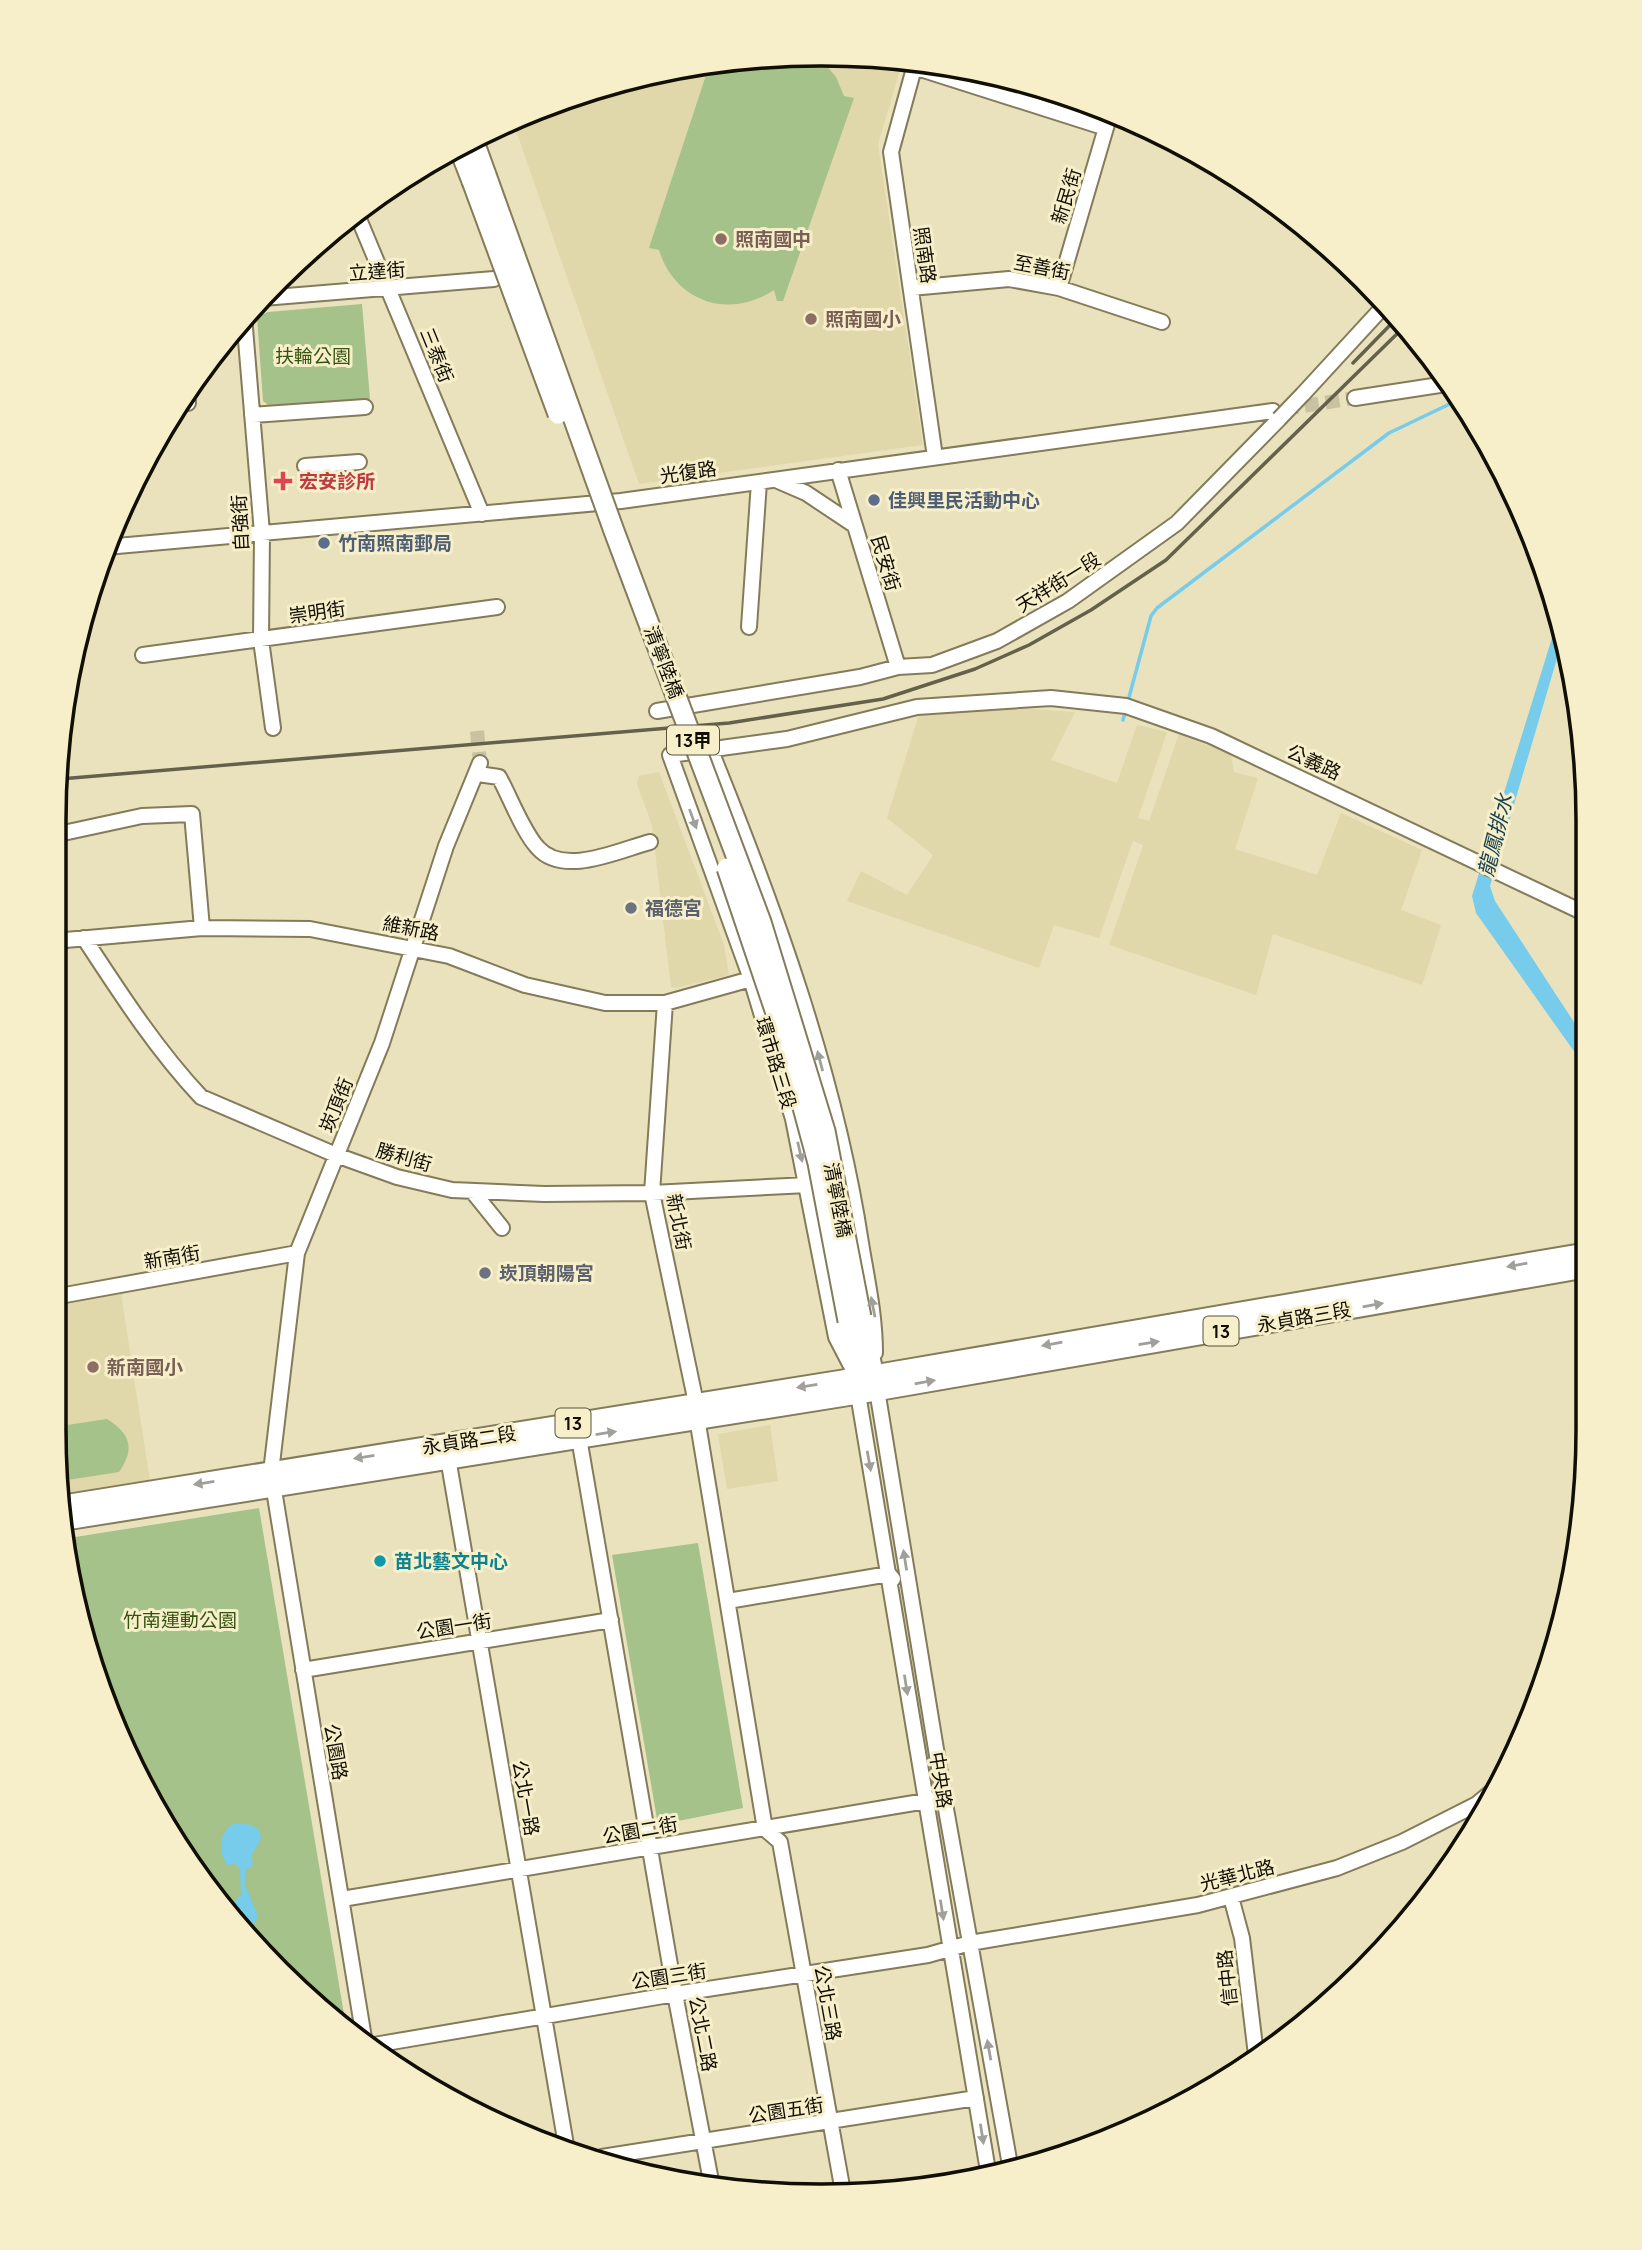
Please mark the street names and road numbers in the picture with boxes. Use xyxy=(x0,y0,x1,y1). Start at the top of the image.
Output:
street label: 新民街 xyxy=(1045,165,1087,227)
street label: 照南路 xyxy=(908,225,942,285)
street label: 至善街 xyxy=(1012,249,1072,285)
street label: 立達街 xyxy=(348,256,406,286)
street label: 三泰街 xyxy=(414,324,460,386)
street label: 光復路 xyxy=(658,455,718,489)
street label: 自強街 xyxy=(226,494,254,552)
street label: 民安街 xyxy=(865,532,907,594)
street label: 天祥街一段 xyxy=(1011,546,1105,618)
street label: 崇明街 xyxy=(287,595,347,629)
street label: 清寧陸橋 xyxy=(638,622,690,702)
road number: 13甲 xyxy=(667,726,719,754)
street label: 公義路 xyxy=(1283,738,1345,786)
street label: 維新路 xyxy=(381,910,441,946)
street label: 環市路三段 xyxy=(750,1014,802,1112)
street label: 崁頂街 xyxy=(313,1074,359,1136)
street label: 勝利街 xyxy=(373,1137,435,1177)
street label: 清寧陸橋 xyxy=(818,1160,858,1240)
street label: 新北街 xyxy=(661,1192,697,1252)
street label: 新南街 xyxy=(142,1239,202,1275)
street label: 永貞路三段 xyxy=(1255,1296,1353,1338)
road number: 13 xyxy=(1204,1316,1238,1346)
road number: 13 xyxy=(556,1408,590,1438)
street label: 永貞路二段 xyxy=(420,1420,518,1460)
street label: 公園一街 xyxy=(414,1607,494,1645)
street label: 公園路 xyxy=(318,1722,354,1782)
street label: 中央路 xyxy=(924,1750,958,1810)
street label: 公北一路 xyxy=(507,1758,545,1838)
street label: 公園二街 xyxy=(600,1811,680,1849)
street label: 光華北路 xyxy=(1197,1853,1277,1897)
street label: 信中路 xyxy=(1211,1948,1243,2008)
street label: 公園三街 xyxy=(629,1957,709,1995)
street label: 公北三路 xyxy=(809,1963,847,2043)
street label: 公北二路 xyxy=(683,1994,723,2074)
street label: 公園五街 xyxy=(746,2091,826,2129)

